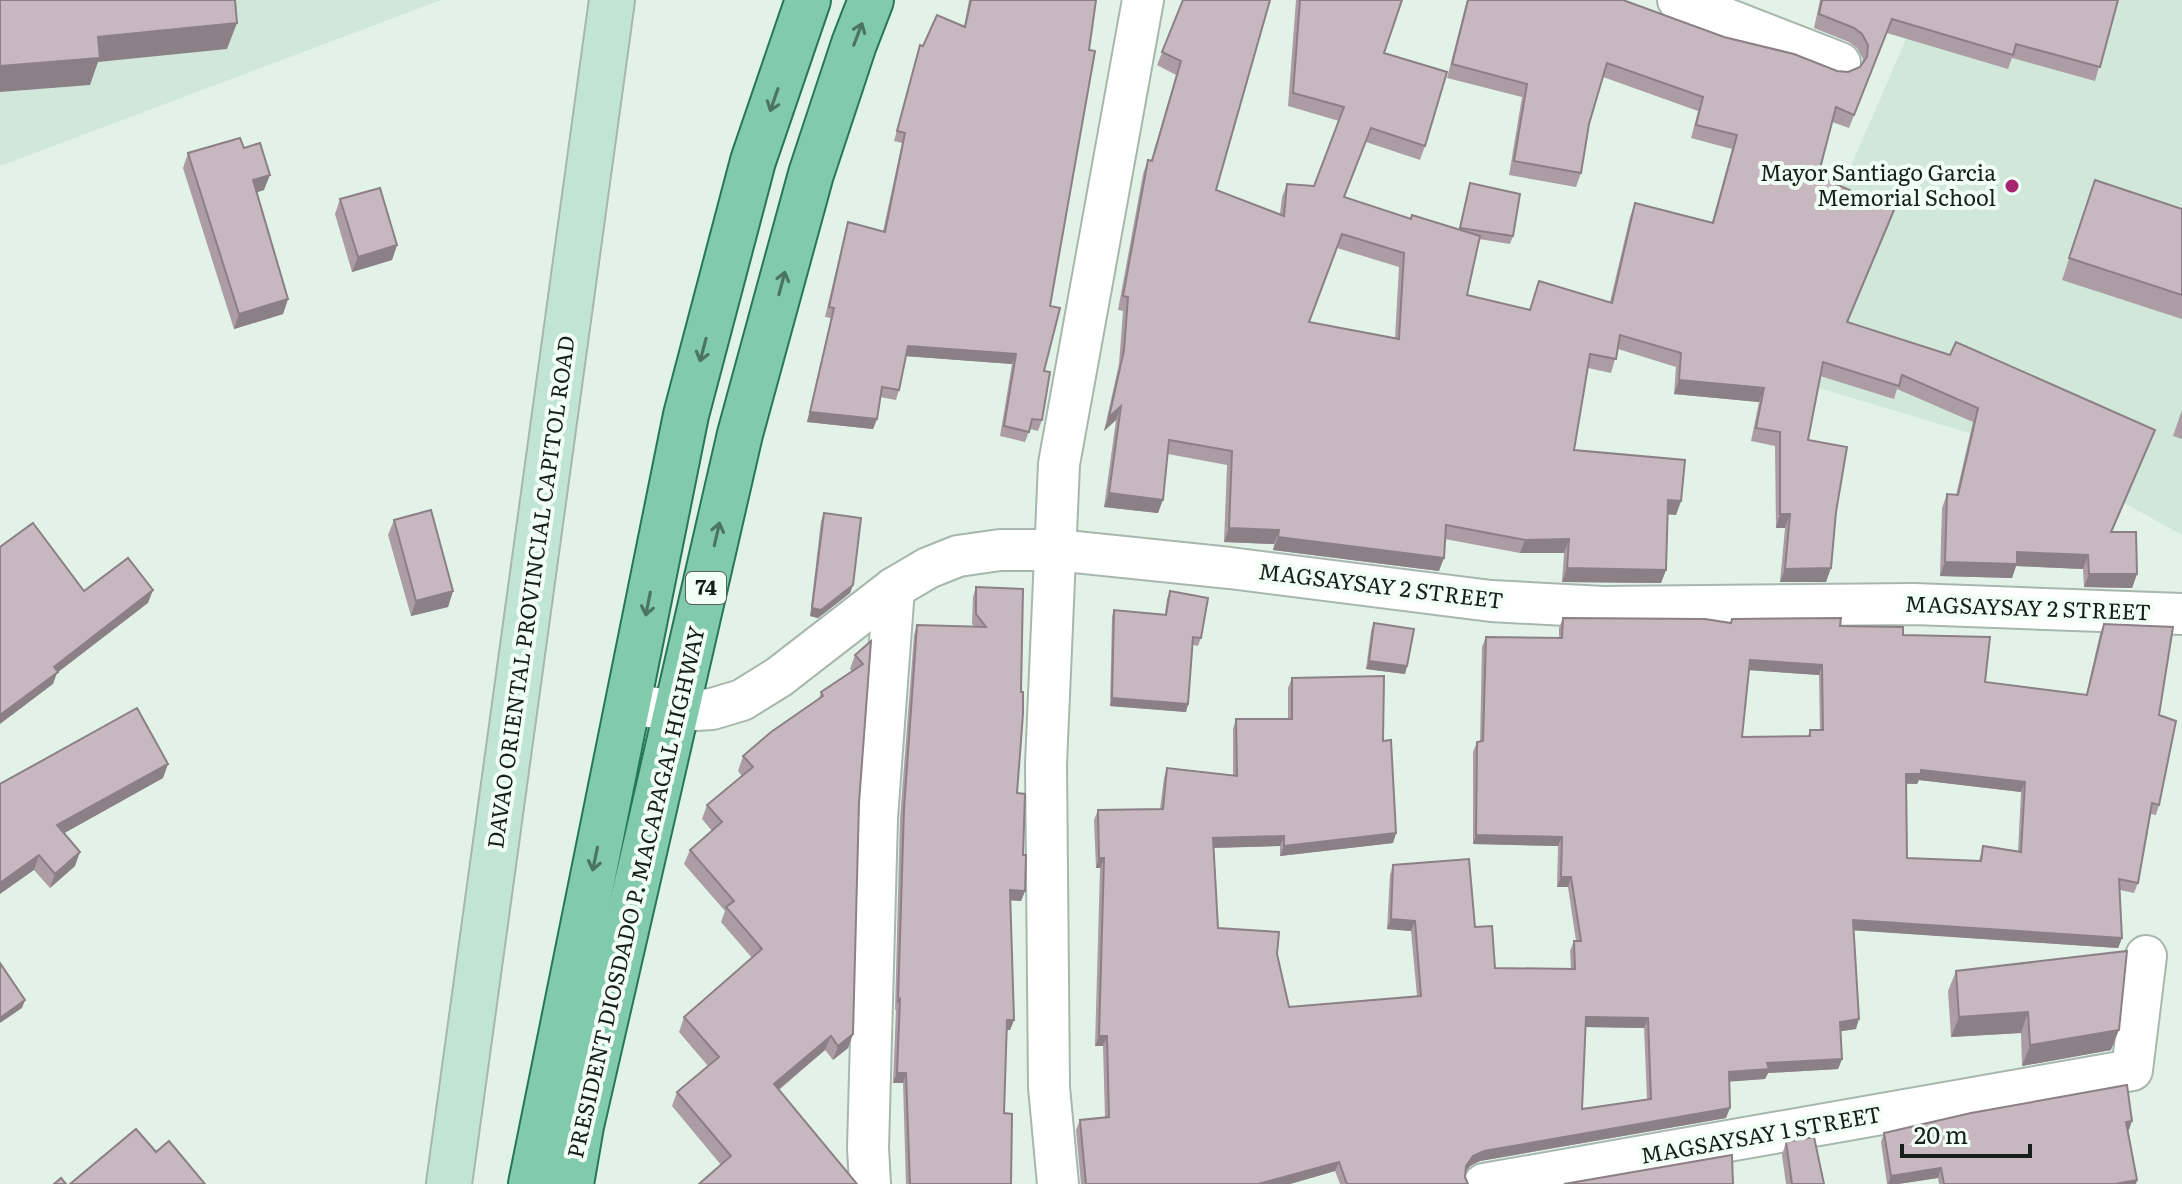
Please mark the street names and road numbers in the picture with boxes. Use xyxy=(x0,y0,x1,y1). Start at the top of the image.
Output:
street label: DAVAO ORIENTAL PROVINCIAL CAPITOL ROAD xyxy=(477,333,582,850)
street label: MAGSAYSAY 2 STREET xyxy=(1257,553,1505,616)
road number: 74 xyxy=(686,572,726,604)
street label: MAGSAYSAY 2 STREET xyxy=(1904,586,2152,627)
street label: PRESIDENT DIOSDADO P. MACAPAGAL HIGHWAY xyxy=(557,622,712,1161)
street label: MAGSAYSAY 1 STREET xyxy=(1638,1096,1884,1171)

